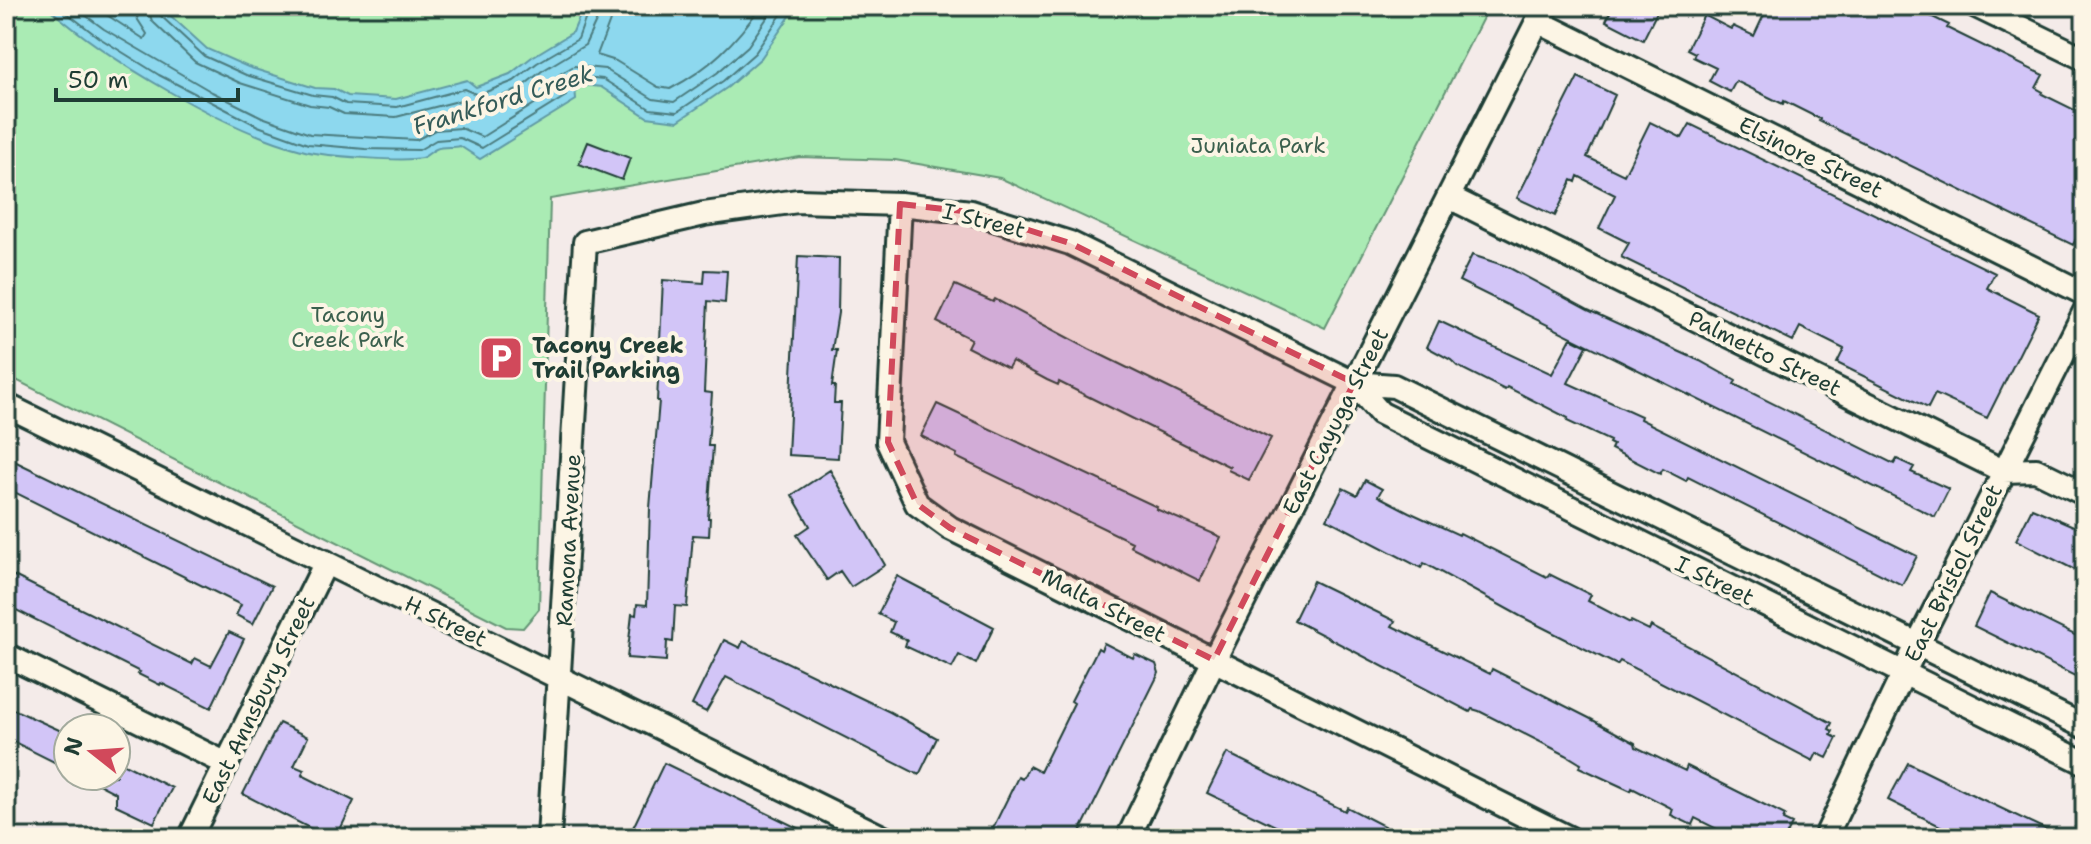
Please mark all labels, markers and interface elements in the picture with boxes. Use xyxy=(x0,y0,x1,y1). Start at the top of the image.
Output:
scale bar xyxy=(56,52,238,102)
water label: Frankford Creek xyxy=(409,57,598,143)
text: 50 m xyxy=(68,64,128,96)
street label: Elsinore Street xyxy=(1734,110,1888,205)
park label: Juniata Park xyxy=(1190,131,1326,160)
street label: I Street xyxy=(939,196,1028,245)
park label: Tacony Creek Park xyxy=(291,300,405,354)
street label: Palmetto Street xyxy=(1684,304,1846,403)
street label: East Cayuga Street xyxy=(1276,323,1395,519)
place label: Tacony Creek Trail Parking xyxy=(532,331,684,385)
parking icon: Tacony Creek Trail Parking xyxy=(477,334,525,382)
street label: Ramona Avenue xyxy=(550,453,587,627)
street label: East Bristol Street xyxy=(1898,480,2009,667)
street label: I Street xyxy=(1671,549,1759,612)
street label: Malta Street xyxy=(1037,562,1171,649)
street label: H Street xyxy=(400,589,492,654)
street label: East Annsbury Street xyxy=(195,591,321,809)
north arrow xyxy=(52,712,132,792)
text: N xyxy=(57,734,90,759)

